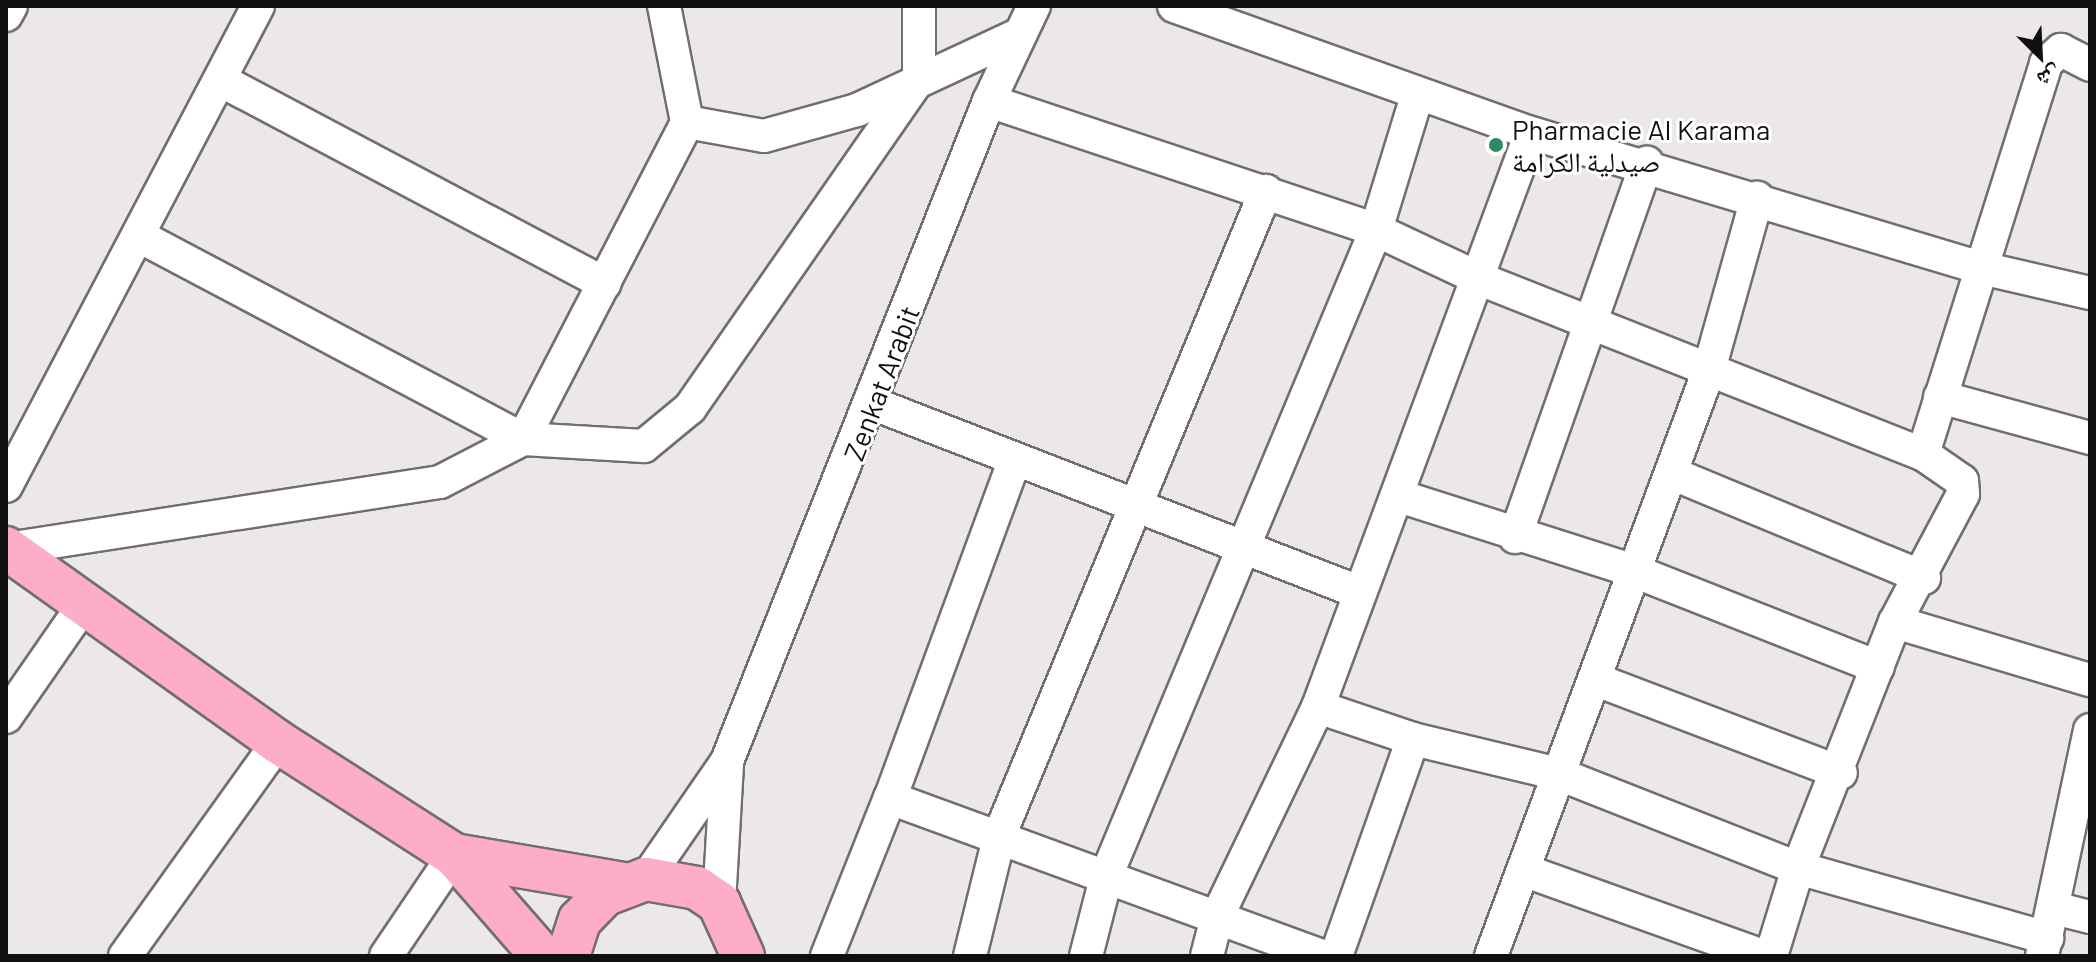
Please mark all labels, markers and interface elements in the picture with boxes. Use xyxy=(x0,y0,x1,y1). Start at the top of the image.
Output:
north arrow xyxy=(2000,16,2080,96)
text: ش xyxy=(2034,61,2066,95)
place label: Pharmacie Al Karama صيدلية الكرامة xyxy=(1512,112,1770,178)
marker: Pharmacie Al Karama صيدلية الكرامة xyxy=(1487,136,1505,154)
street label: Zenkat Arabit xyxy=(836,301,926,465)

